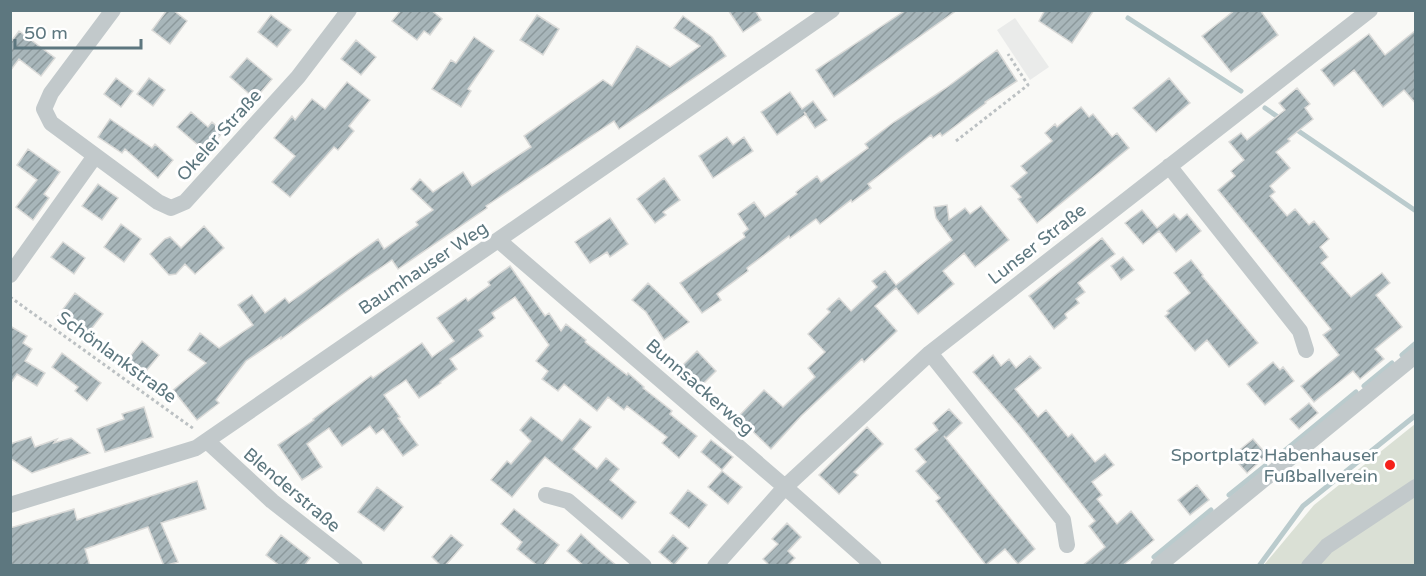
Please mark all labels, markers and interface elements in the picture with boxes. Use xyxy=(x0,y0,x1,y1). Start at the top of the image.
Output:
scale bar xyxy=(15,12,141,50)
text: 50 m xyxy=(24,22,68,44)
street label: Okeler Straße xyxy=(172,84,266,186)
street label: Lunser Straße xyxy=(984,199,1090,289)
street label: Baumhauser Weg xyxy=(354,217,492,319)
street label: Schönlankstraße xyxy=(53,306,181,408)
street label: Bunnsackerweg xyxy=(641,334,759,440)
street label: Blenderstraße xyxy=(239,443,345,537)
place label: Sportplatz Habenhauser Fußballverein xyxy=(1171,444,1378,487)
marker: Sportplatz Habenhauser Fußballverein xyxy=(1383,458,1397,472)

